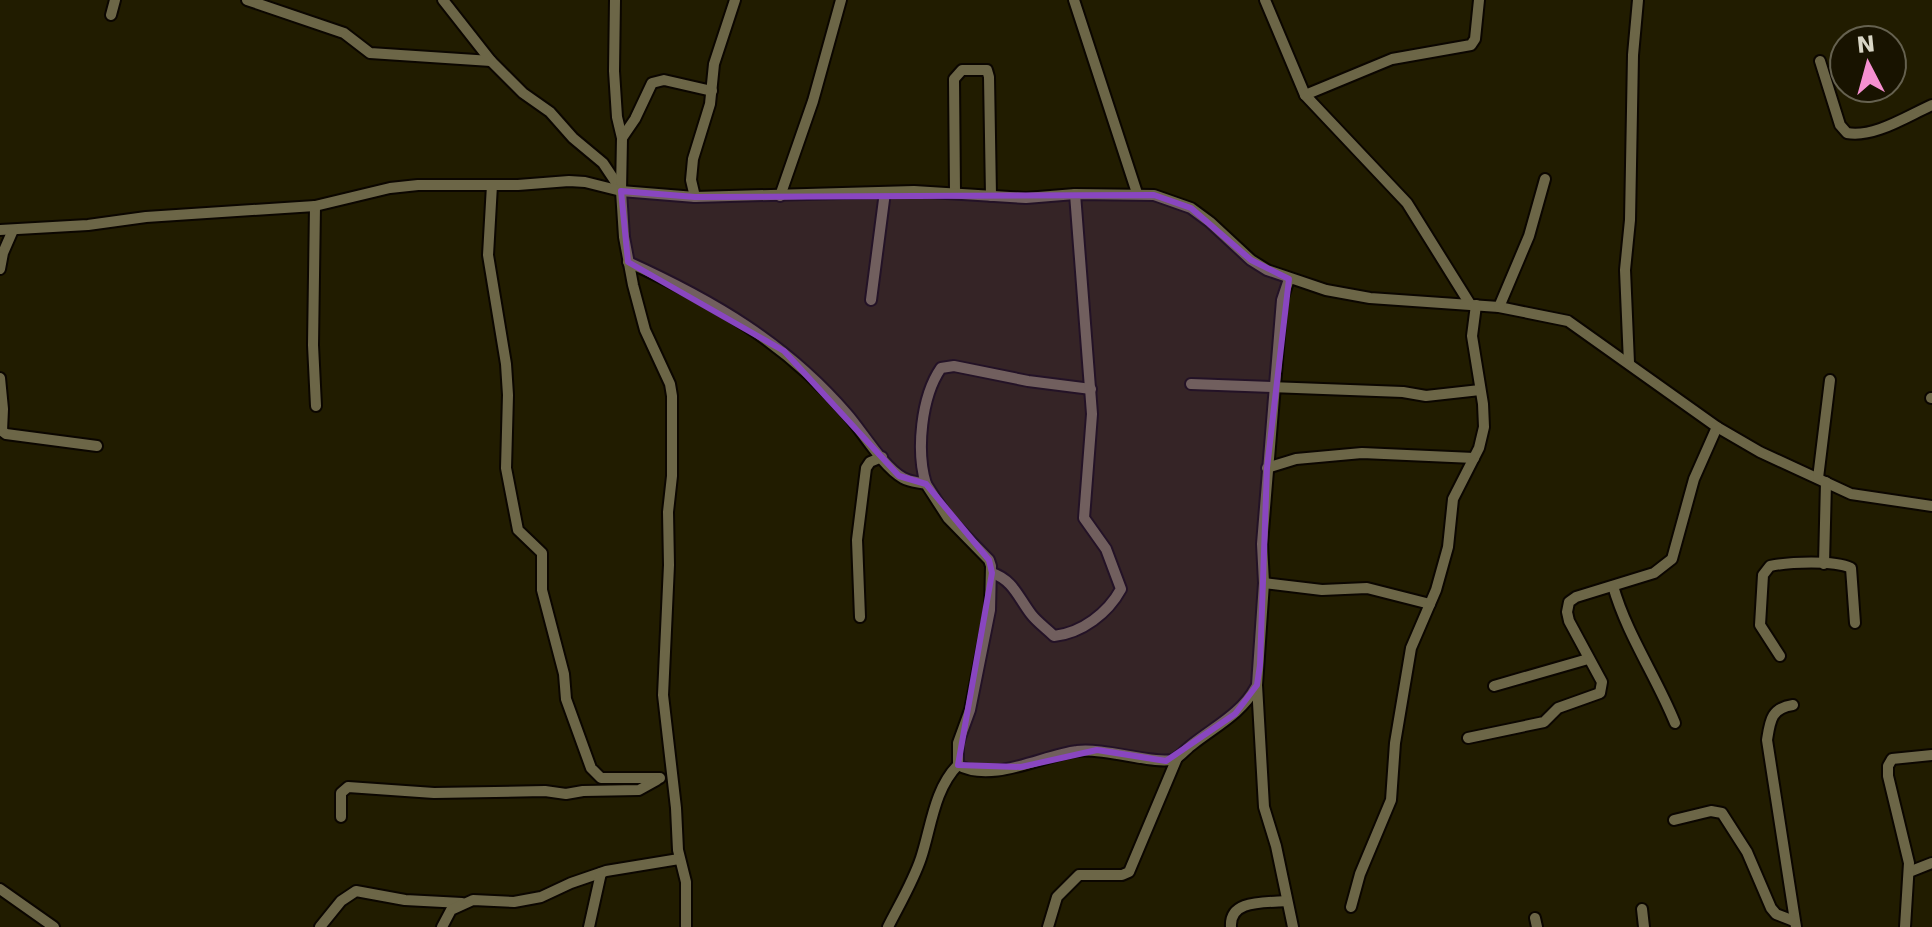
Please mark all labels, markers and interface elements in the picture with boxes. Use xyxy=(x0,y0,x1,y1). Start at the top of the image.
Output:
north arrow xyxy=(1828,24,1908,104)
text: N xyxy=(1855,31,1876,58)

